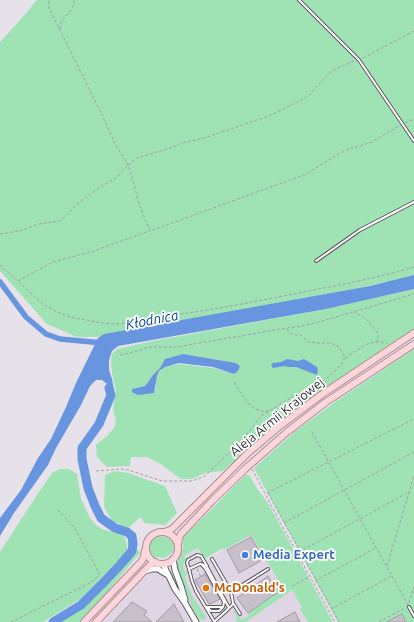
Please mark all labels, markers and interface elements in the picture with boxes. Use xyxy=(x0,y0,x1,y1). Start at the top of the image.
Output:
water label: Kłodnica xyxy=(124,307,180,333)
street label: Aleja Armii Krajowej xyxy=(227,374,327,460)
place label: Media Expert xyxy=(253,547,335,563)
marker: Media Expert xyxy=(240,550,250,560)
place label: McDonald's xyxy=(214,580,285,596)
marker: McDonald's xyxy=(201,583,211,593)

